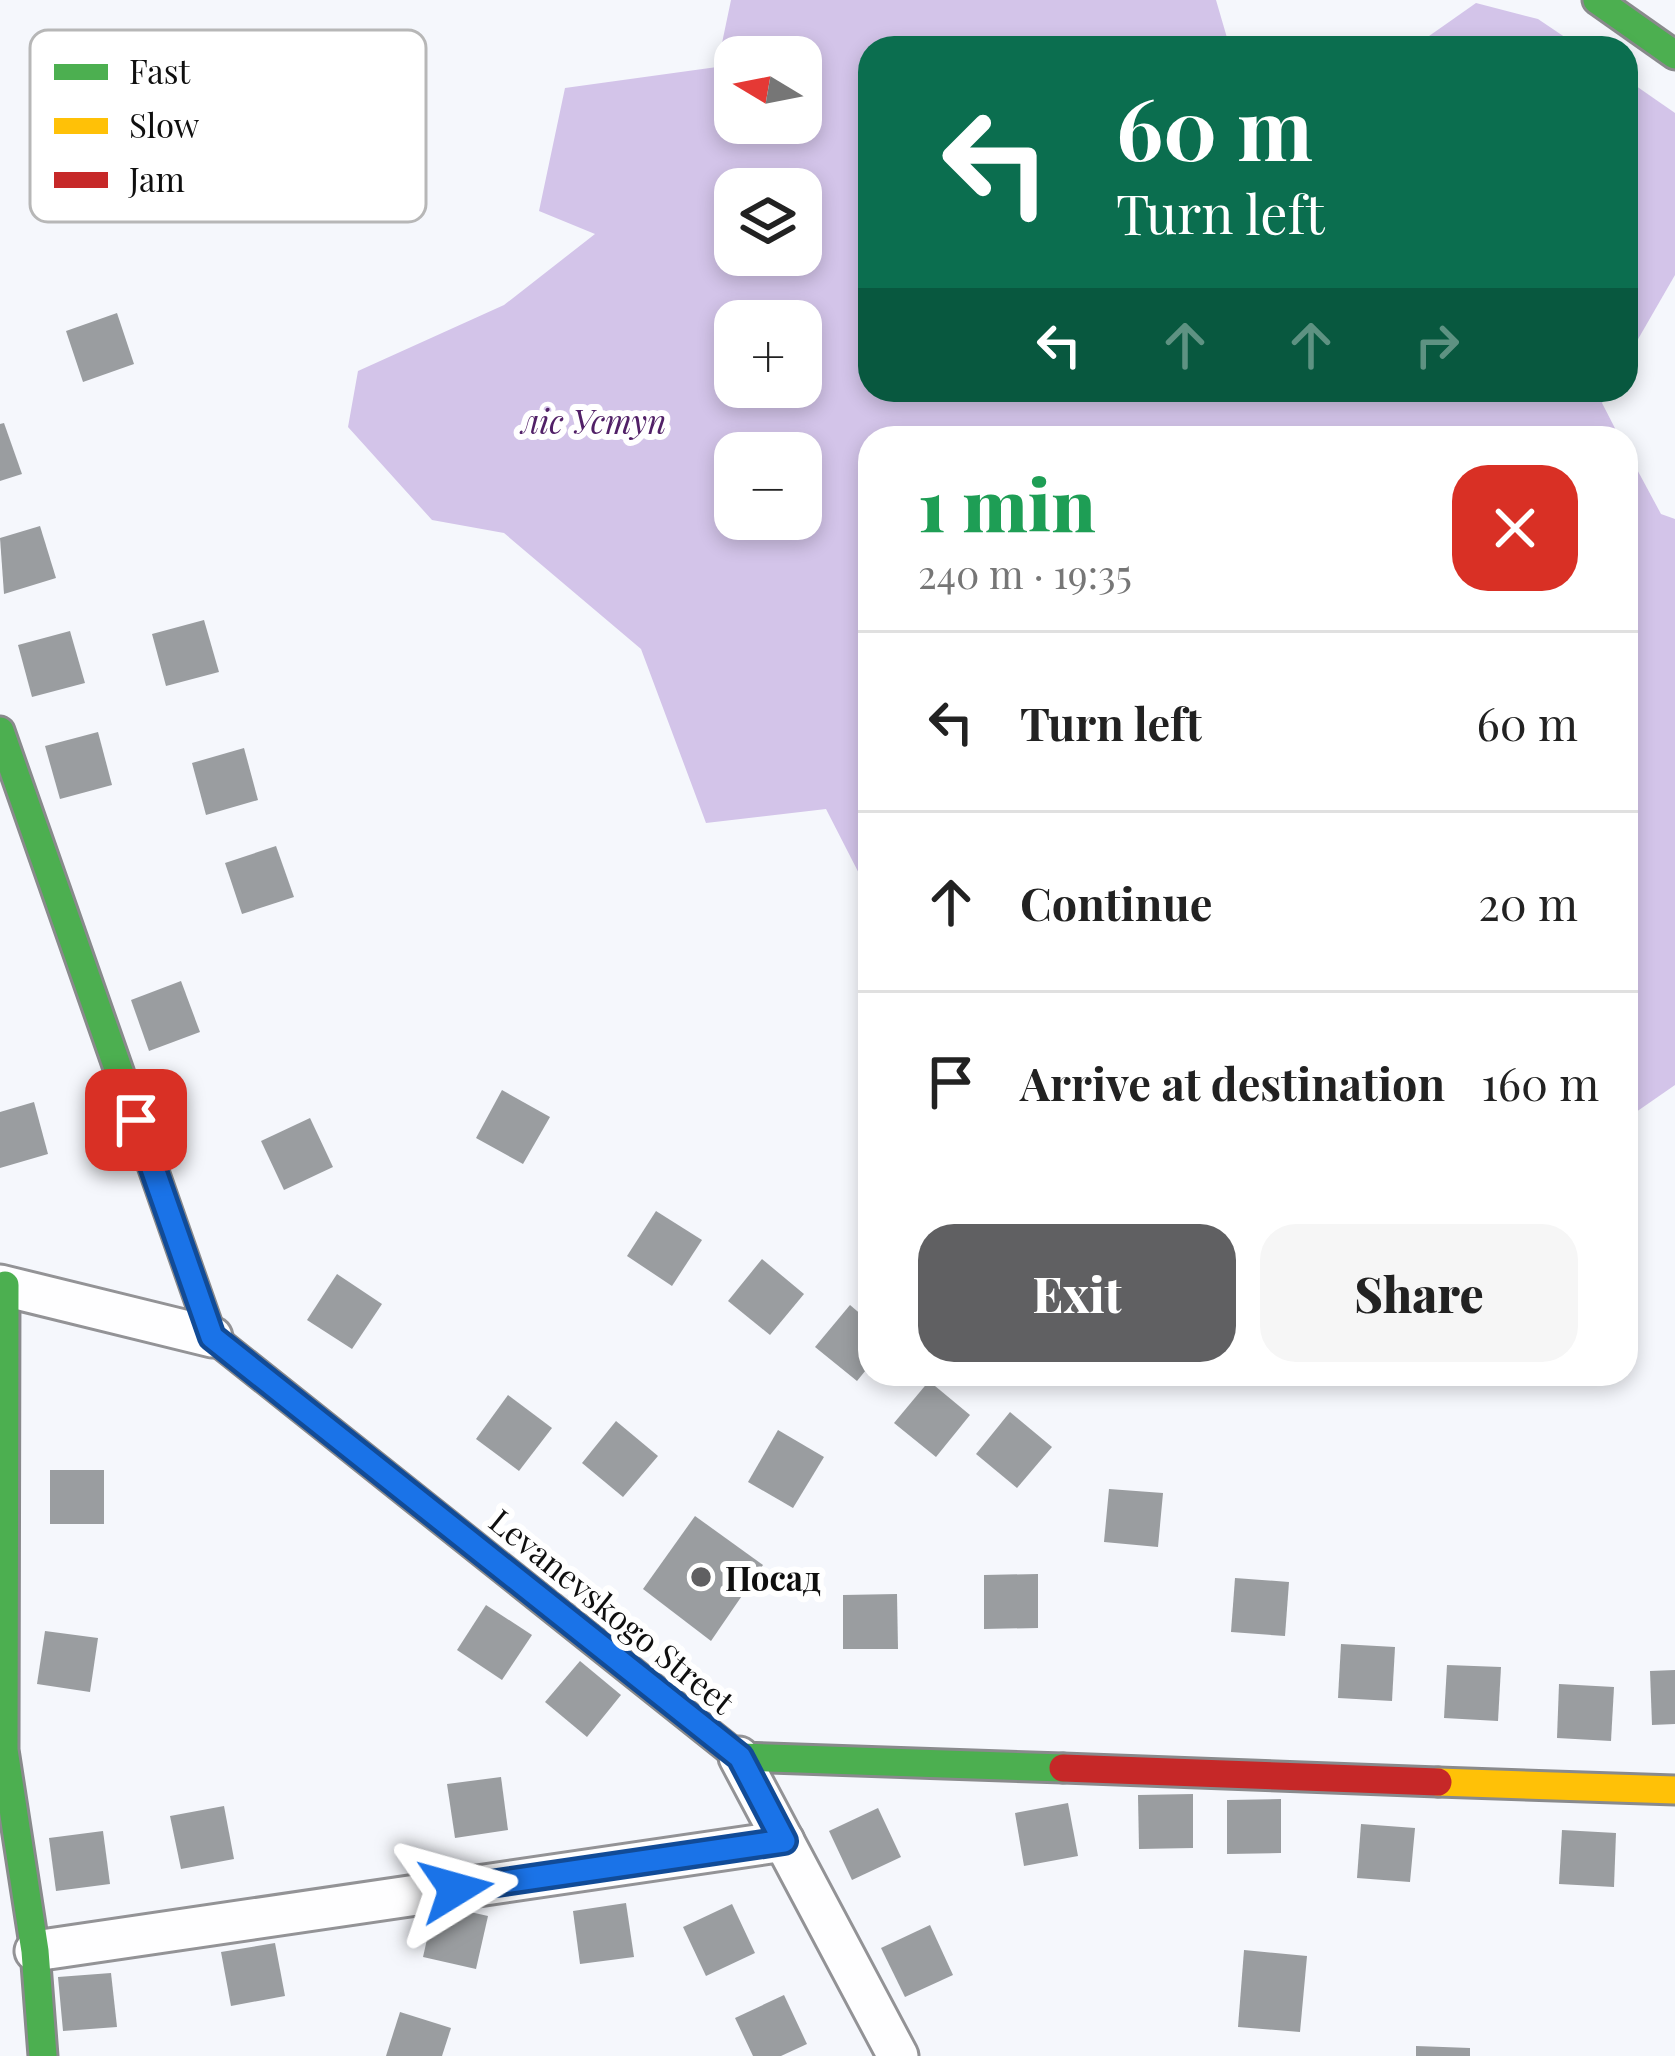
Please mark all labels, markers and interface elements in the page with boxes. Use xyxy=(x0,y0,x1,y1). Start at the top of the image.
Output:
legend xyxy=(30,30,426,222)
north arrow xyxy=(714,36,822,144)
map controls xyxy=(714,36,822,540)
text: Fast xyxy=(129,48,191,92)
text: 60 m xyxy=(1116,70,1313,182)
icon: left xyxy=(918,84,1074,240)
text: Slow xyxy=(129,102,200,146)
text: Jam xyxy=(128,156,185,200)
button: layers xyxy=(714,168,822,276)
text: Turn left xyxy=(1116,177,1325,249)
button: + xyxy=(714,300,822,408)
icon: left xyxy=(1026,312,1092,378)
icon: ahead xyxy=(1152,312,1218,378)
icon: ahead xyxy=(1278,312,1344,378)
icon: right xyxy=(1404,312,1470,378)
park label: ліс Уступ xyxy=(519,398,666,442)
button: − xyxy=(714,432,822,540)
text: 1 min xyxy=(918,454,1096,550)
button: close xyxy=(1452,465,1578,591)
text: 240 m · 19:35 xyxy=(918,547,1132,599)
icon: left xyxy=(918,689,984,755)
text: Turn left xyxy=(1020,692,1202,752)
text: 60 m xyxy=(1477,692,1578,752)
icon: ahead xyxy=(918,869,984,935)
text: Continue xyxy=(1020,872,1212,932)
text: 20 m xyxy=(1478,872,1578,932)
icon: arrive xyxy=(918,1049,984,1115)
text: Arrive at destination xyxy=(1020,1052,1445,1112)
text: 160 m xyxy=(1481,1052,1599,1112)
pin xyxy=(85,1069,187,1171)
icon: arrive xyxy=(103,1087,169,1153)
button: Exit xyxy=(918,1224,1236,1362)
button: Share xyxy=(1260,1224,1578,1362)
street label: Levanevskogo Street xyxy=(482,1498,745,1723)
place label: Посад xyxy=(725,1555,821,1599)
marker: Посад xyxy=(688,1564,714,1590)
position arrow xyxy=(393,1826,519,1952)

